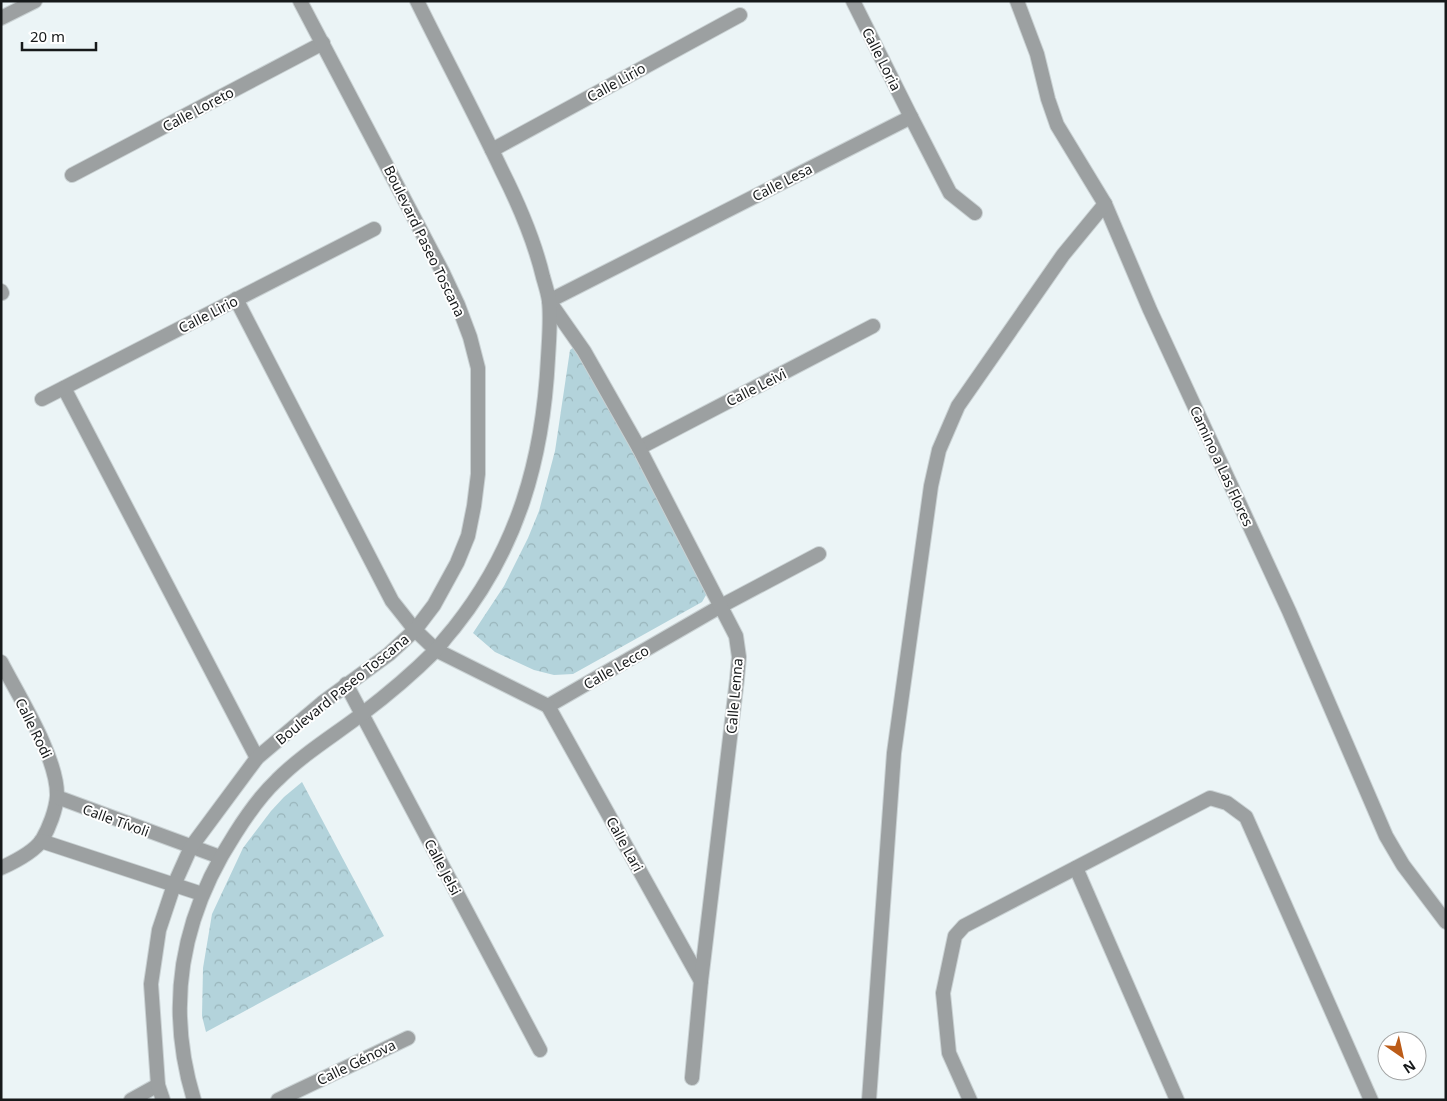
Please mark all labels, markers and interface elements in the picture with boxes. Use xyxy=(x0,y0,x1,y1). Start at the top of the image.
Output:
scale bar xyxy=(22,20,96,52)
street label: Calle Loria xyxy=(858,24,906,94)
text: 20 m xyxy=(30,26,65,46)
street label: Calle Lirio xyxy=(583,58,649,106)
street label: Calle Loreto xyxy=(159,82,237,136)
street label: Calle Lesa xyxy=(749,159,815,205)
street label: Boulevard Paseo Toscana xyxy=(380,162,470,320)
street label: Calle Lirio xyxy=(175,291,241,337)
street label: Calle Leivi xyxy=(723,364,789,410)
street label: Camino a Las Flores xyxy=(1186,403,1258,529)
street label: Boulevard Paseo Toscana xyxy=(271,629,413,749)
street label: Calle Lecco xyxy=(580,641,652,693)
street label: Calle Lenna xyxy=(721,657,747,735)
street label: Calle Rodi xyxy=(11,695,57,761)
street label: Calle Tívoli xyxy=(80,799,152,841)
street label: Calle Lari xyxy=(602,813,648,875)
street label: Calle Jelsi xyxy=(420,836,466,898)
north arrow xyxy=(1377,1031,1427,1081)
street label: Calle Génova xyxy=(313,1035,399,1089)
text: N xyxy=(1400,1056,1420,1078)

